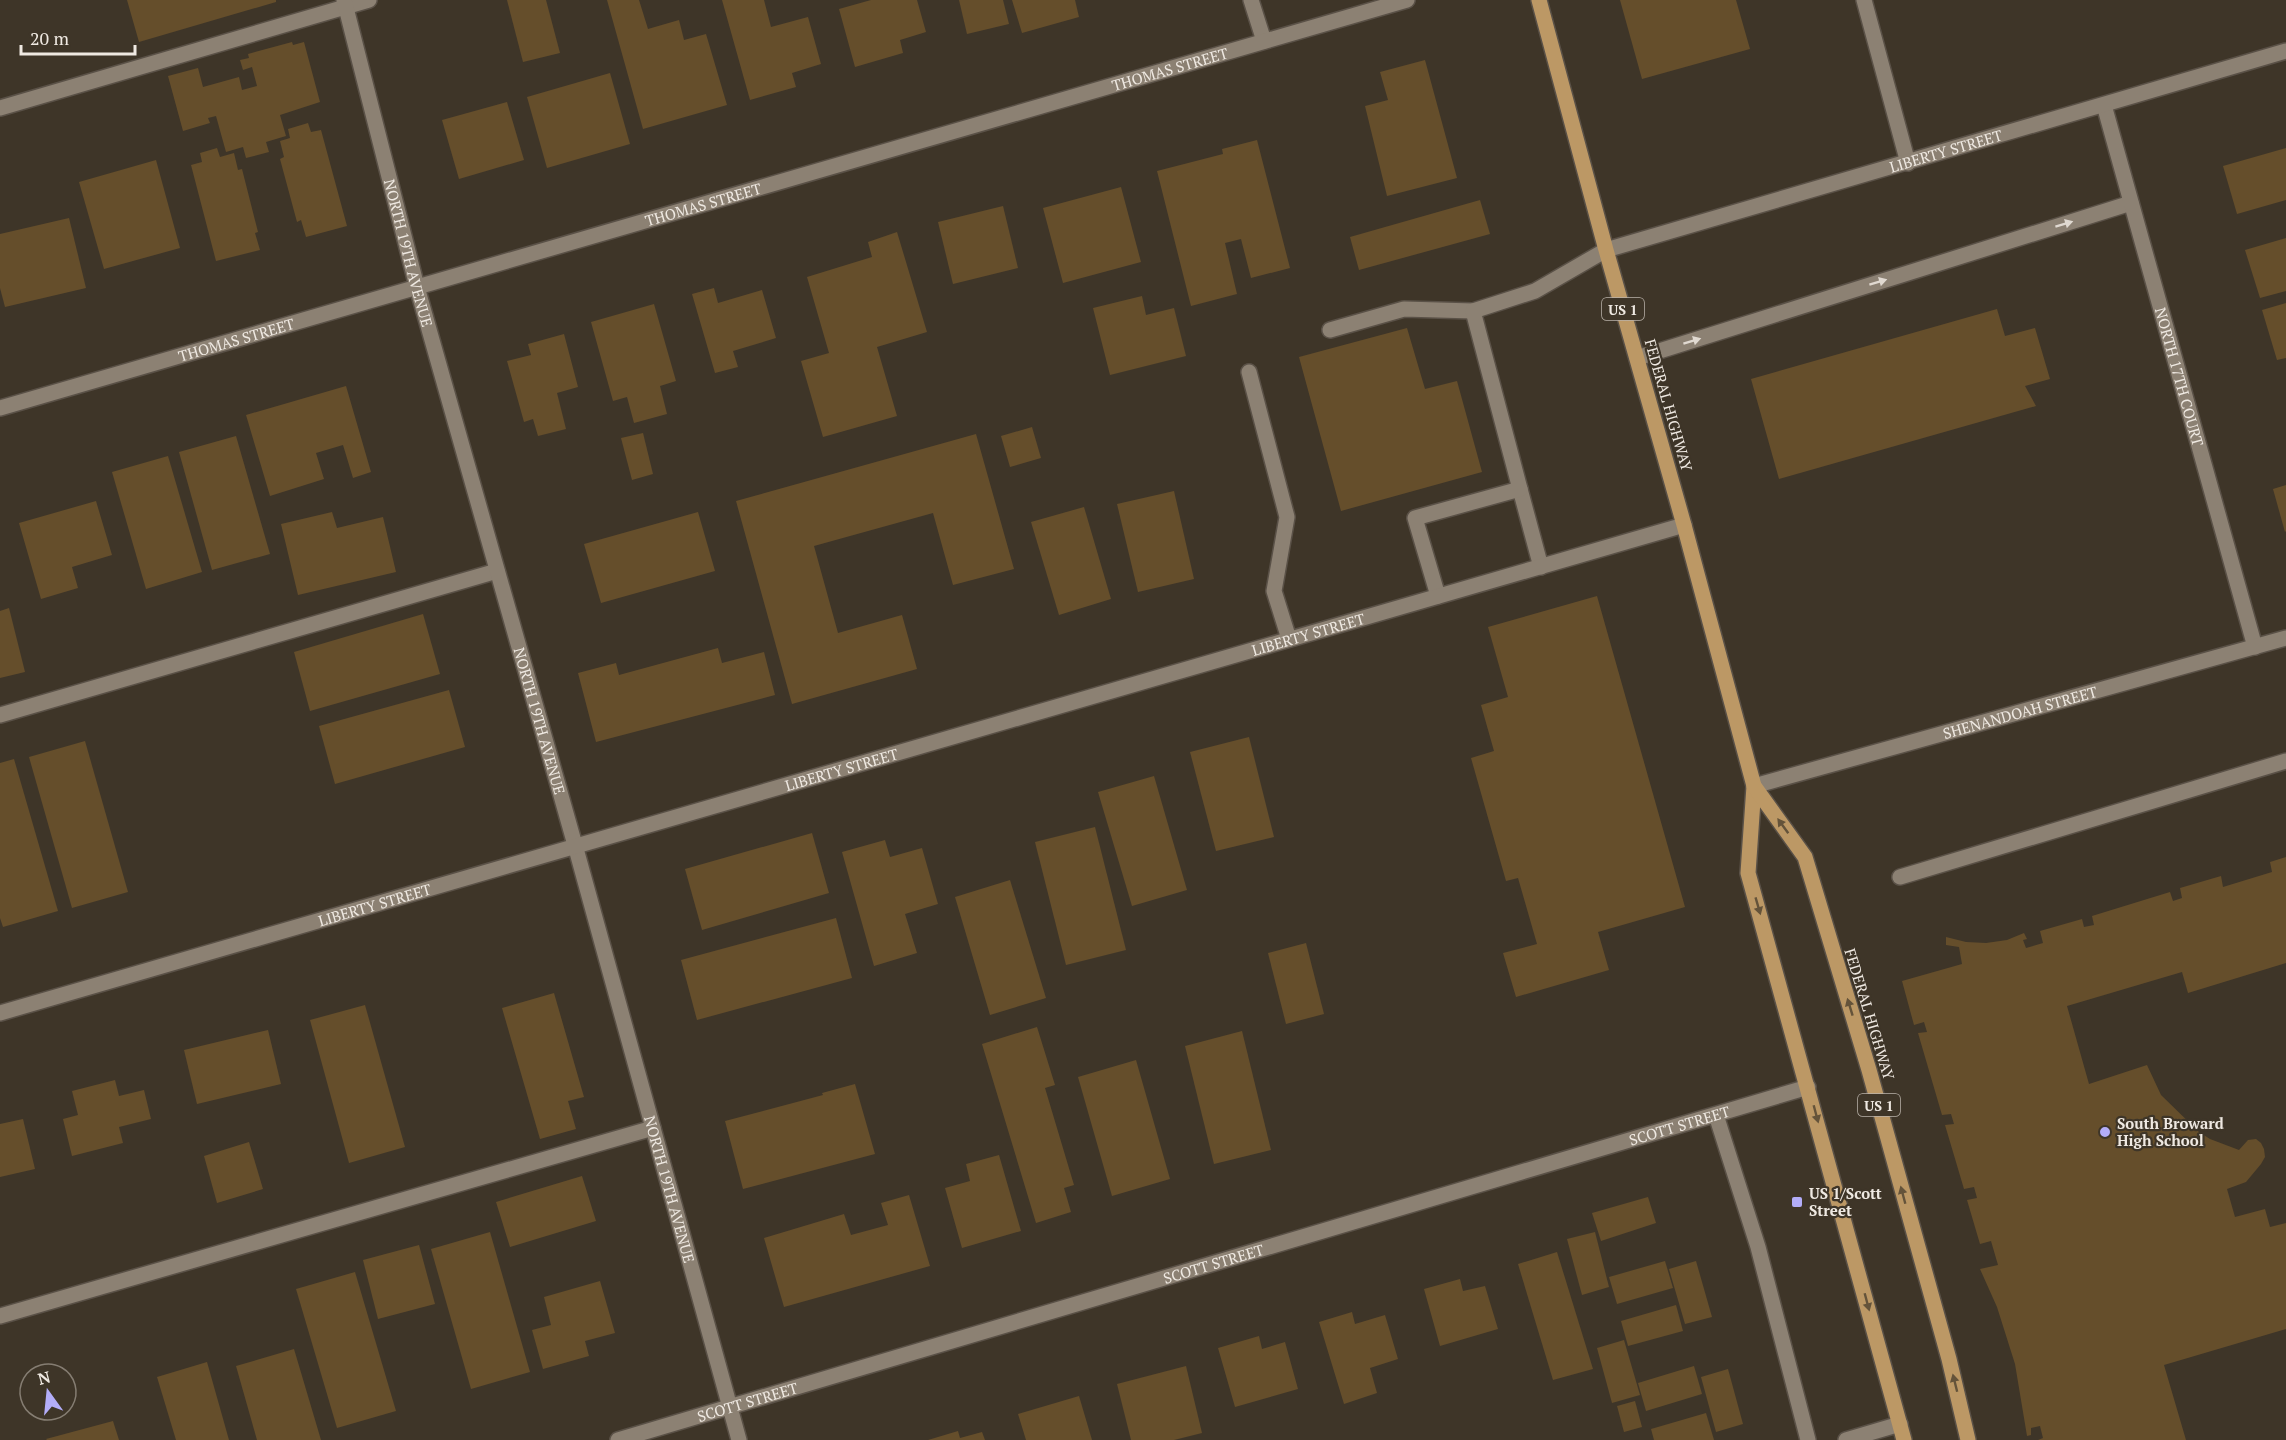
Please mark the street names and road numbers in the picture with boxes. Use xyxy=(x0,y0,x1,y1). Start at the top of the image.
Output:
street label: THOMAS STREET xyxy=(1109,42,1230,95)
street label: LIBERTY STREET xyxy=(1887,125,2005,177)
street label: NORTH 19TH AVENUE xyxy=(380,177,438,329)
street label: THOMAS STREET xyxy=(643,178,763,230)
road number: US 1 xyxy=(1602,298,1644,320)
street label: NORTH 17TH COURT xyxy=(2151,305,2209,448)
street label: THOMAS STREET xyxy=(176,313,297,366)
street label: FEDERAL HIGHWAY xyxy=(1641,337,1698,474)
street label: LIBERTY STREET xyxy=(1249,608,1367,660)
street label: NORTH 19TH AVENUE xyxy=(510,645,570,797)
street label: SHENANDOAH STREET xyxy=(1940,681,2099,743)
street label: LIBERTY STREET xyxy=(783,743,900,795)
street label: LIBERTY STREET xyxy=(316,879,433,930)
street label: FEDERAL HIGHWAY xyxy=(1840,946,1900,1083)
road number: US 1 xyxy=(1858,1094,1900,1116)
street label: SCOTT STREET xyxy=(1627,1101,1732,1150)
street label: NORTH 19TH AVENUE xyxy=(640,1113,700,1265)
street label: SCOTT STREET xyxy=(1161,1239,1266,1288)
street label: SCOTT STREET xyxy=(695,1377,800,1426)

